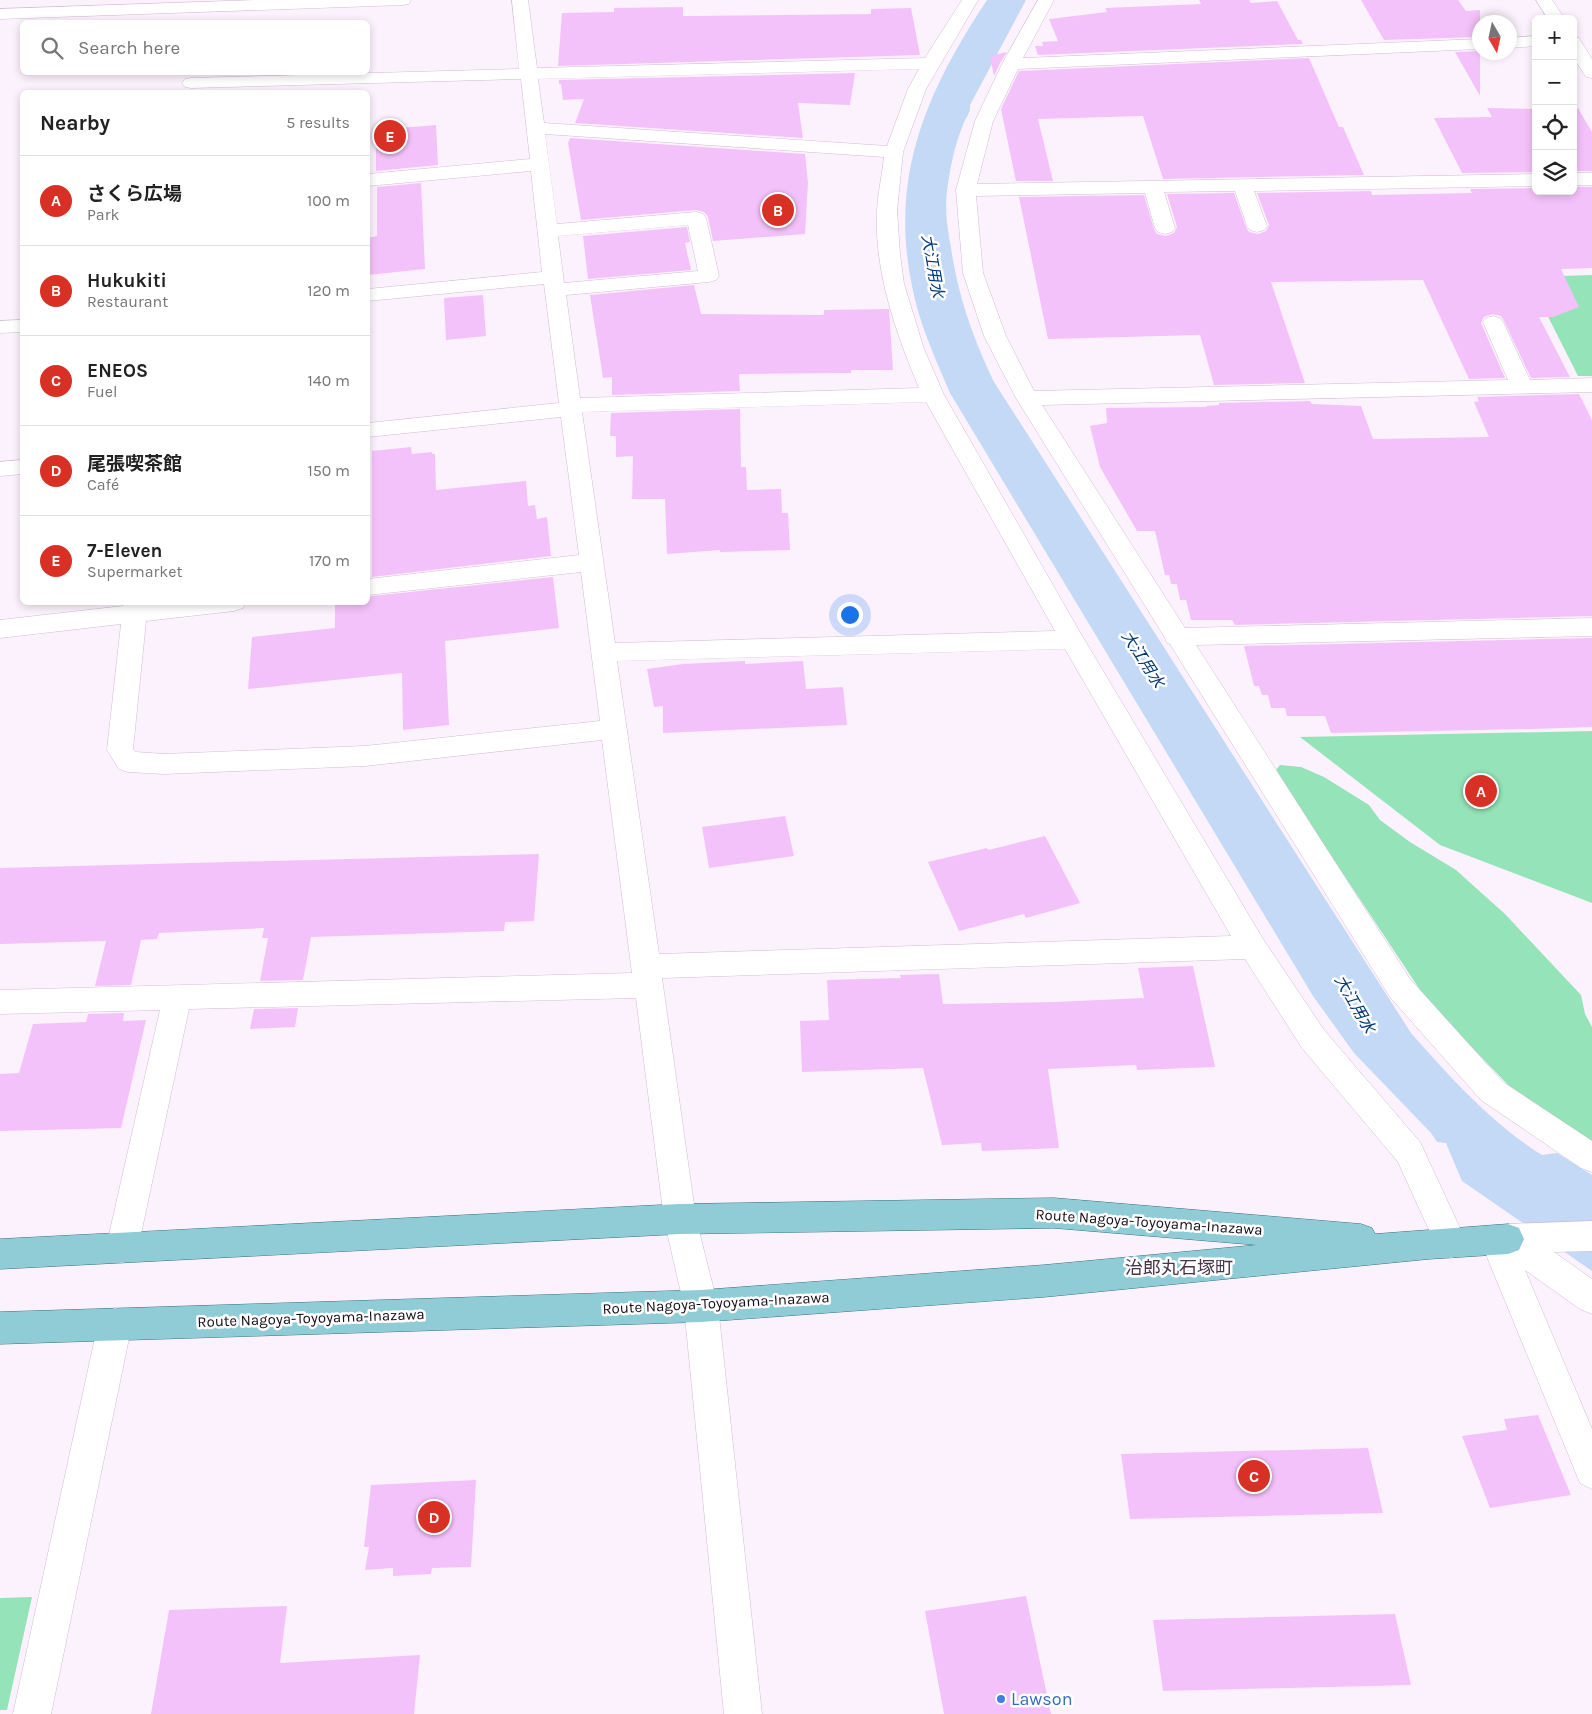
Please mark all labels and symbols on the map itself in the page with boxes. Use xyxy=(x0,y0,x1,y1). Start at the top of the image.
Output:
north arrow xyxy=(1472,15,1517,60)
pin: E xyxy=(374,117,406,155)
pin: B xyxy=(762,191,794,229)
water label: 大江用水 xyxy=(918,233,948,301)
your location xyxy=(837,602,863,628)
water label: 大江用水 xyxy=(1118,627,1169,693)
pin: A xyxy=(1465,772,1497,810)
water label: 大江用水 xyxy=(1331,972,1380,1038)
street label: Route Nagoya-Toyoyama-Inazawa xyxy=(1035,1205,1263,1239)
district label: 治郎丸石塚町 xyxy=(1125,1257,1233,1279)
street label: Route Nagoya-Toyoyama-Inazawa xyxy=(602,1288,830,1318)
street label: Route Nagoya-Toyoyama-Inazawa xyxy=(197,1305,425,1331)
pin: C xyxy=(1238,1457,1270,1495)
pin: D xyxy=(418,1498,450,1536)
place label: Lawson xyxy=(1011,1688,1073,1710)
marker: Lawson xyxy=(995,1693,1007,1705)

